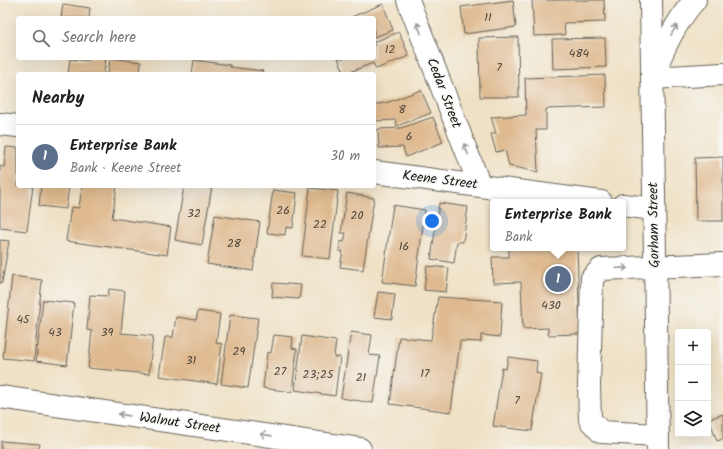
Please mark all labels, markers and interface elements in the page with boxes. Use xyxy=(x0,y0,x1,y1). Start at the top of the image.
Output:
house number: 11 xyxy=(484,8,492,27)
search box xyxy=(16,16,376,60)
one-way arrow xyxy=(415,22,423,34)
one-way arrow xyxy=(671,24,679,36)
text: Search here xyxy=(62,26,136,50)
icon: search xyxy=(30,27,52,49)
house number: 12 xyxy=(385,40,395,59)
house number: 484 xyxy=(569,44,590,63)
street label: Cedar Street xyxy=(420,55,468,132)
house number: 7 xyxy=(496,58,502,77)
text: Nearby xyxy=(32,85,84,112)
house number: 8 xyxy=(398,100,406,119)
house number: 6 xyxy=(406,127,412,146)
text: Enterprise Bank xyxy=(70,134,176,158)
one-way arrow xyxy=(462,144,470,156)
text: 1 xyxy=(43,146,47,167)
text: 30 m xyxy=(331,146,360,167)
text: Bank · Keene Street xyxy=(70,158,181,179)
street label: Keene Street xyxy=(401,164,480,196)
street label: Gorham Street xyxy=(642,181,666,268)
popup xyxy=(490,199,626,251)
house number: 26 xyxy=(276,201,290,220)
text: Enterprise Bank xyxy=(505,203,611,227)
house number: 32 xyxy=(187,204,201,223)
house number: 20 xyxy=(351,206,363,225)
your location xyxy=(422,211,442,231)
house number: 22 xyxy=(313,215,327,234)
text: Bank xyxy=(505,227,532,248)
house number: 28 xyxy=(227,234,242,253)
house number: 16 xyxy=(399,237,409,256)
pin: 1 xyxy=(545,264,571,294)
one-way arrow xyxy=(615,264,628,272)
house number: 430 xyxy=(541,296,561,315)
house number: 45 xyxy=(16,310,31,329)
house number: 43 xyxy=(48,323,62,342)
house number: 39 xyxy=(101,323,113,342)
map controls xyxy=(675,329,711,437)
button: + xyxy=(675,329,711,365)
house number: 29 xyxy=(233,342,246,361)
house number: 31 xyxy=(186,351,197,370)
house number: 27 xyxy=(274,362,287,381)
house number: 17 xyxy=(420,364,430,383)
house number: 23;25 xyxy=(303,365,335,384)
button: − xyxy=(675,365,711,401)
house number: 21 xyxy=(356,368,367,387)
house number: 7 xyxy=(514,391,520,410)
button: layers xyxy=(675,401,711,437)
street label: Walnut Street xyxy=(138,406,223,440)
one-way arrow xyxy=(117,411,130,419)
one-way arrow xyxy=(260,431,273,439)

